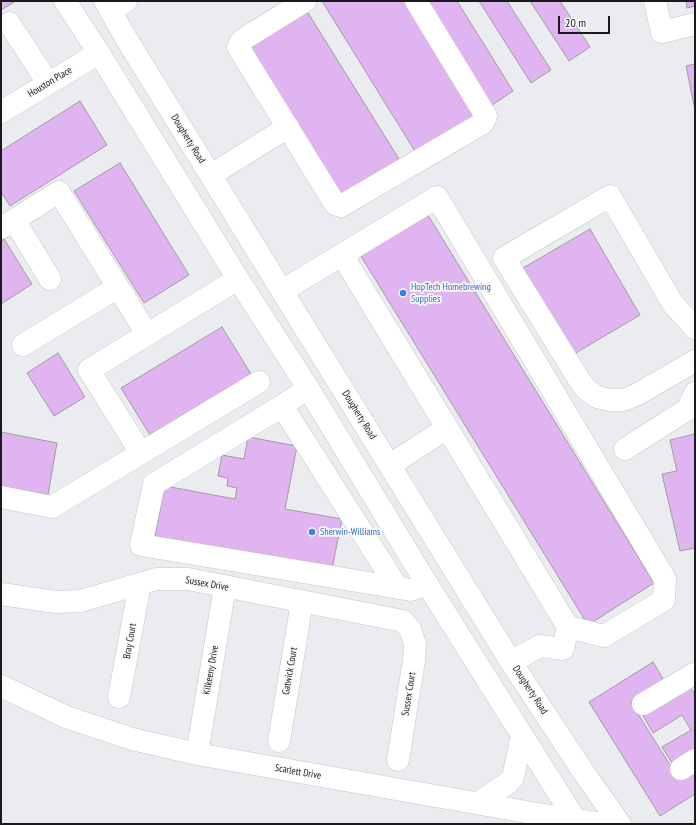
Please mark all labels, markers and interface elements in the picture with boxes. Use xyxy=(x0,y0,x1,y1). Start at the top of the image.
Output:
scale bar xyxy=(560,8,612,34)
text: 20 m xyxy=(565,15,586,30)
street label: Houston Place xyxy=(26,64,74,100)
street label: Dougherty Road xyxy=(168,112,208,166)
place label: HopTech Homebrewing Supplies xyxy=(411,281,491,304)
marker: HopTech Homebrewing Supplies xyxy=(398,288,408,298)
street label: Dougherty Road xyxy=(339,388,379,442)
place label: Sherwin-Williams xyxy=(320,526,380,538)
marker: Sherwin-Williams xyxy=(307,527,317,537)
street label: Sussex Drive xyxy=(184,574,230,594)
street label: Bray Court xyxy=(121,622,139,660)
street label: Kilkeeny Drive xyxy=(201,644,221,696)
street label: Gatwick Court xyxy=(280,646,300,696)
street label: Dougherty Road xyxy=(510,664,550,716)
street label: Sussex Court xyxy=(400,671,418,717)
street label: Scarlett Drive xyxy=(274,762,322,782)

